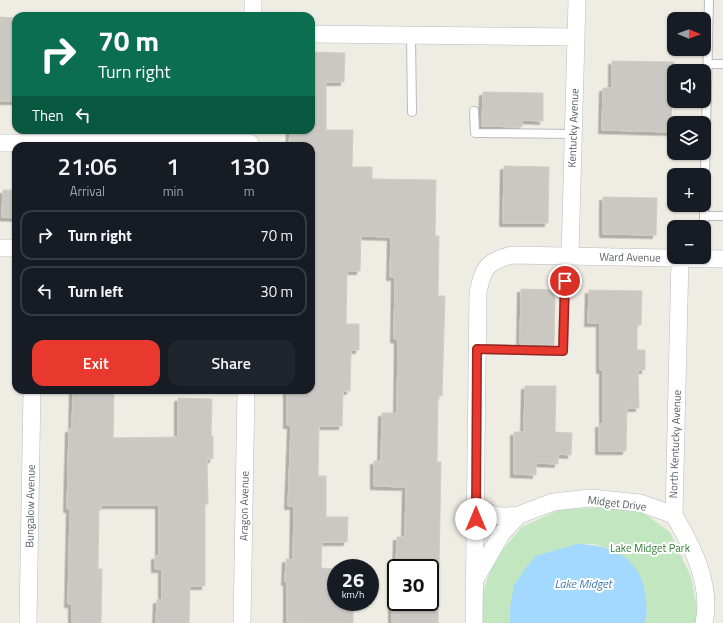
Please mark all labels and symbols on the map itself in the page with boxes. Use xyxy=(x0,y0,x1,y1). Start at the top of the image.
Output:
north arrow xyxy=(667,12,711,56)
street label: Kentucky Avenue xyxy=(564,88,582,168)
street label: Ward Avenue xyxy=(599,248,661,266)
pin xyxy=(548,264,582,298)
street label: North Kentucky Avenue xyxy=(665,389,685,499)
street label: Bungalow Avenue xyxy=(21,464,39,548)
street label: Aragon Avenue xyxy=(235,470,253,541)
street label: Midget Drive xyxy=(587,491,648,515)
position arrow xyxy=(455,498,497,540)
park label: Lake Midget Park xyxy=(610,540,691,556)
speed limit sign: 30 xyxy=(387,559,439,611)
water label: Lake Midget xyxy=(554,574,613,593)

